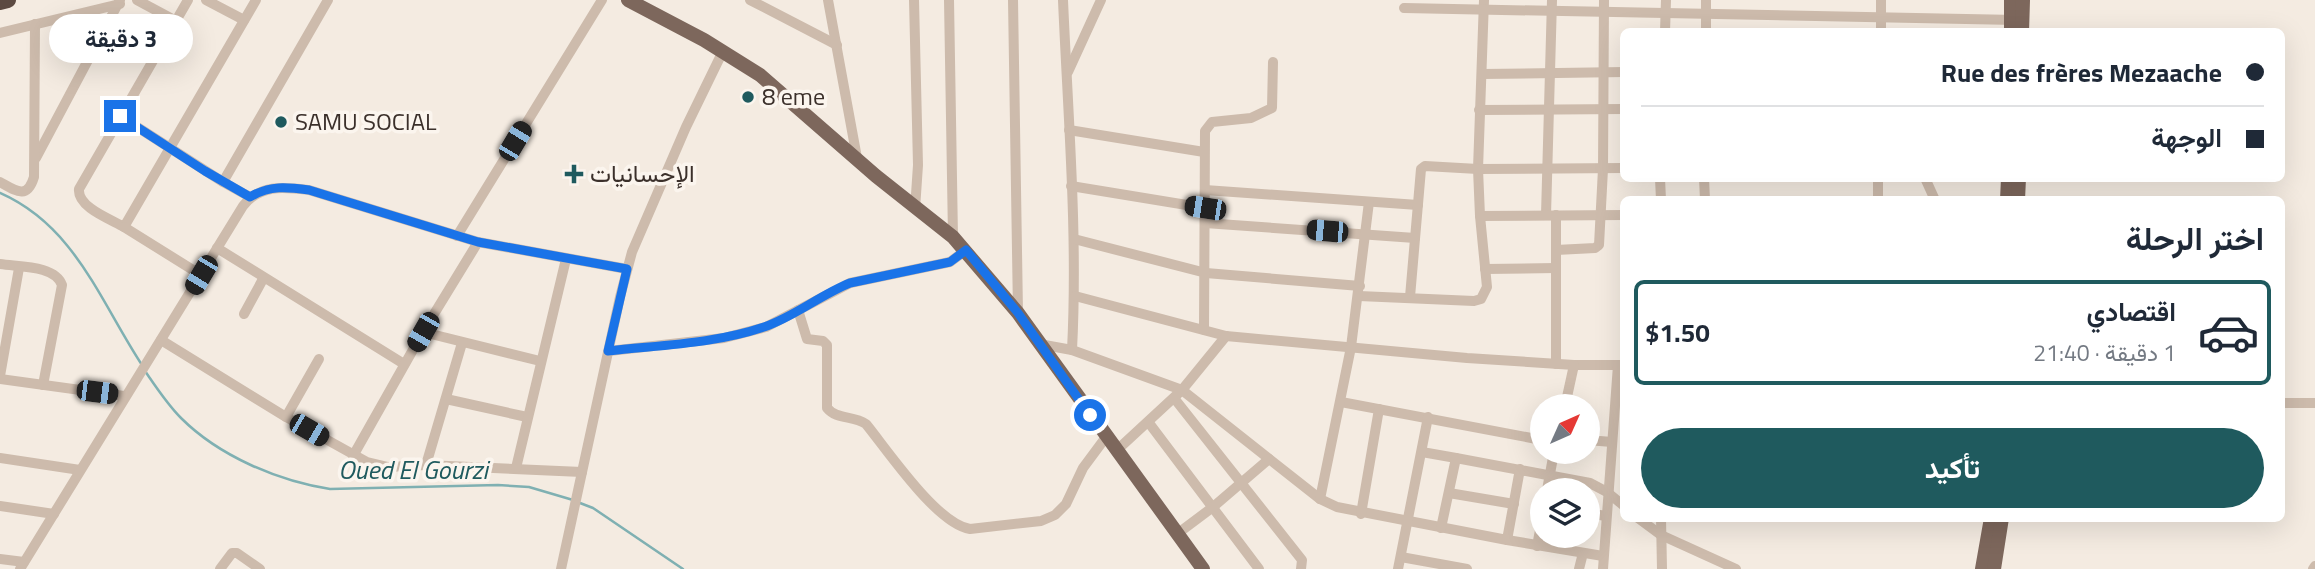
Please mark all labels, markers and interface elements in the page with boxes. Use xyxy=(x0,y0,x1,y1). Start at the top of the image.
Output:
callout: 3 دقيقة xyxy=(48,15,192,64)
text: 3 دقيقة xyxy=(85,21,157,56)
text: Rue des frères Mezaache xyxy=(1941,53,2222,92)
place label: 8 eme xyxy=(762,78,825,114)
marker: 8 eme xyxy=(740,89,756,105)
route end xyxy=(104,100,136,132)
place label: SAMU SOCIAL xyxy=(295,103,437,139)
marker: SAMU SOCIAL xyxy=(273,114,289,130)
car xyxy=(496,118,535,164)
text: الوجهة xyxy=(2151,118,2222,157)
place label: الإحسانيات xyxy=(590,155,695,191)
marker: الإحسانيات xyxy=(564,164,584,184)
car xyxy=(1183,194,1228,222)
text: اختر الرحلة xyxy=(2126,214,2264,262)
car xyxy=(1306,219,1349,243)
car xyxy=(182,252,221,298)
text: اقتصادي xyxy=(2087,292,2176,331)
icon: car xyxy=(2197,301,2260,364)
car xyxy=(404,309,443,355)
text: $1.50 xyxy=(1645,313,1710,352)
text: 1 دقيقة · 21:40 xyxy=(2033,335,2176,370)
car xyxy=(75,379,120,405)
north arrow xyxy=(1530,394,1600,464)
map controls xyxy=(1530,394,1600,548)
route start xyxy=(1074,399,1106,431)
car xyxy=(286,410,333,450)
button: تأكيد xyxy=(1641,428,2264,508)
water label: Oued El Gourzi xyxy=(338,450,490,489)
button: layers xyxy=(1530,478,1600,548)

